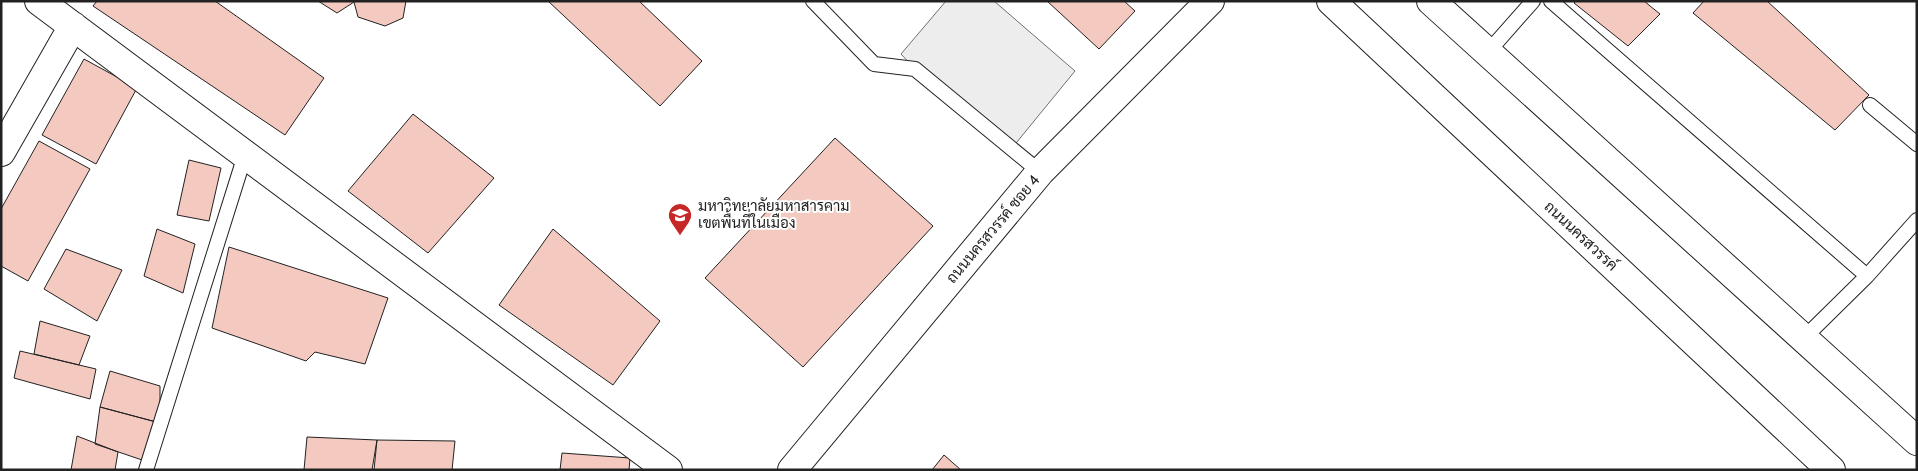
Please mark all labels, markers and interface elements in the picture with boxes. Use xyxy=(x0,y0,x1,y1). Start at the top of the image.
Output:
street label: ถนนนครสวรรค์ ซอย 4 xyxy=(942,170,1044,287)
place label: มหาวิทยาลัยมหาสารคาม เขตพื้นที่ในเมือง xyxy=(698,197,850,232)
street label: ถนนนครสวรรค์ xyxy=(1541,197,1622,275)
school or university icon: มหาวิทยาลัยมหาสารคาม เขตพื้นที่ในเมือง xyxy=(667,202,693,236)

